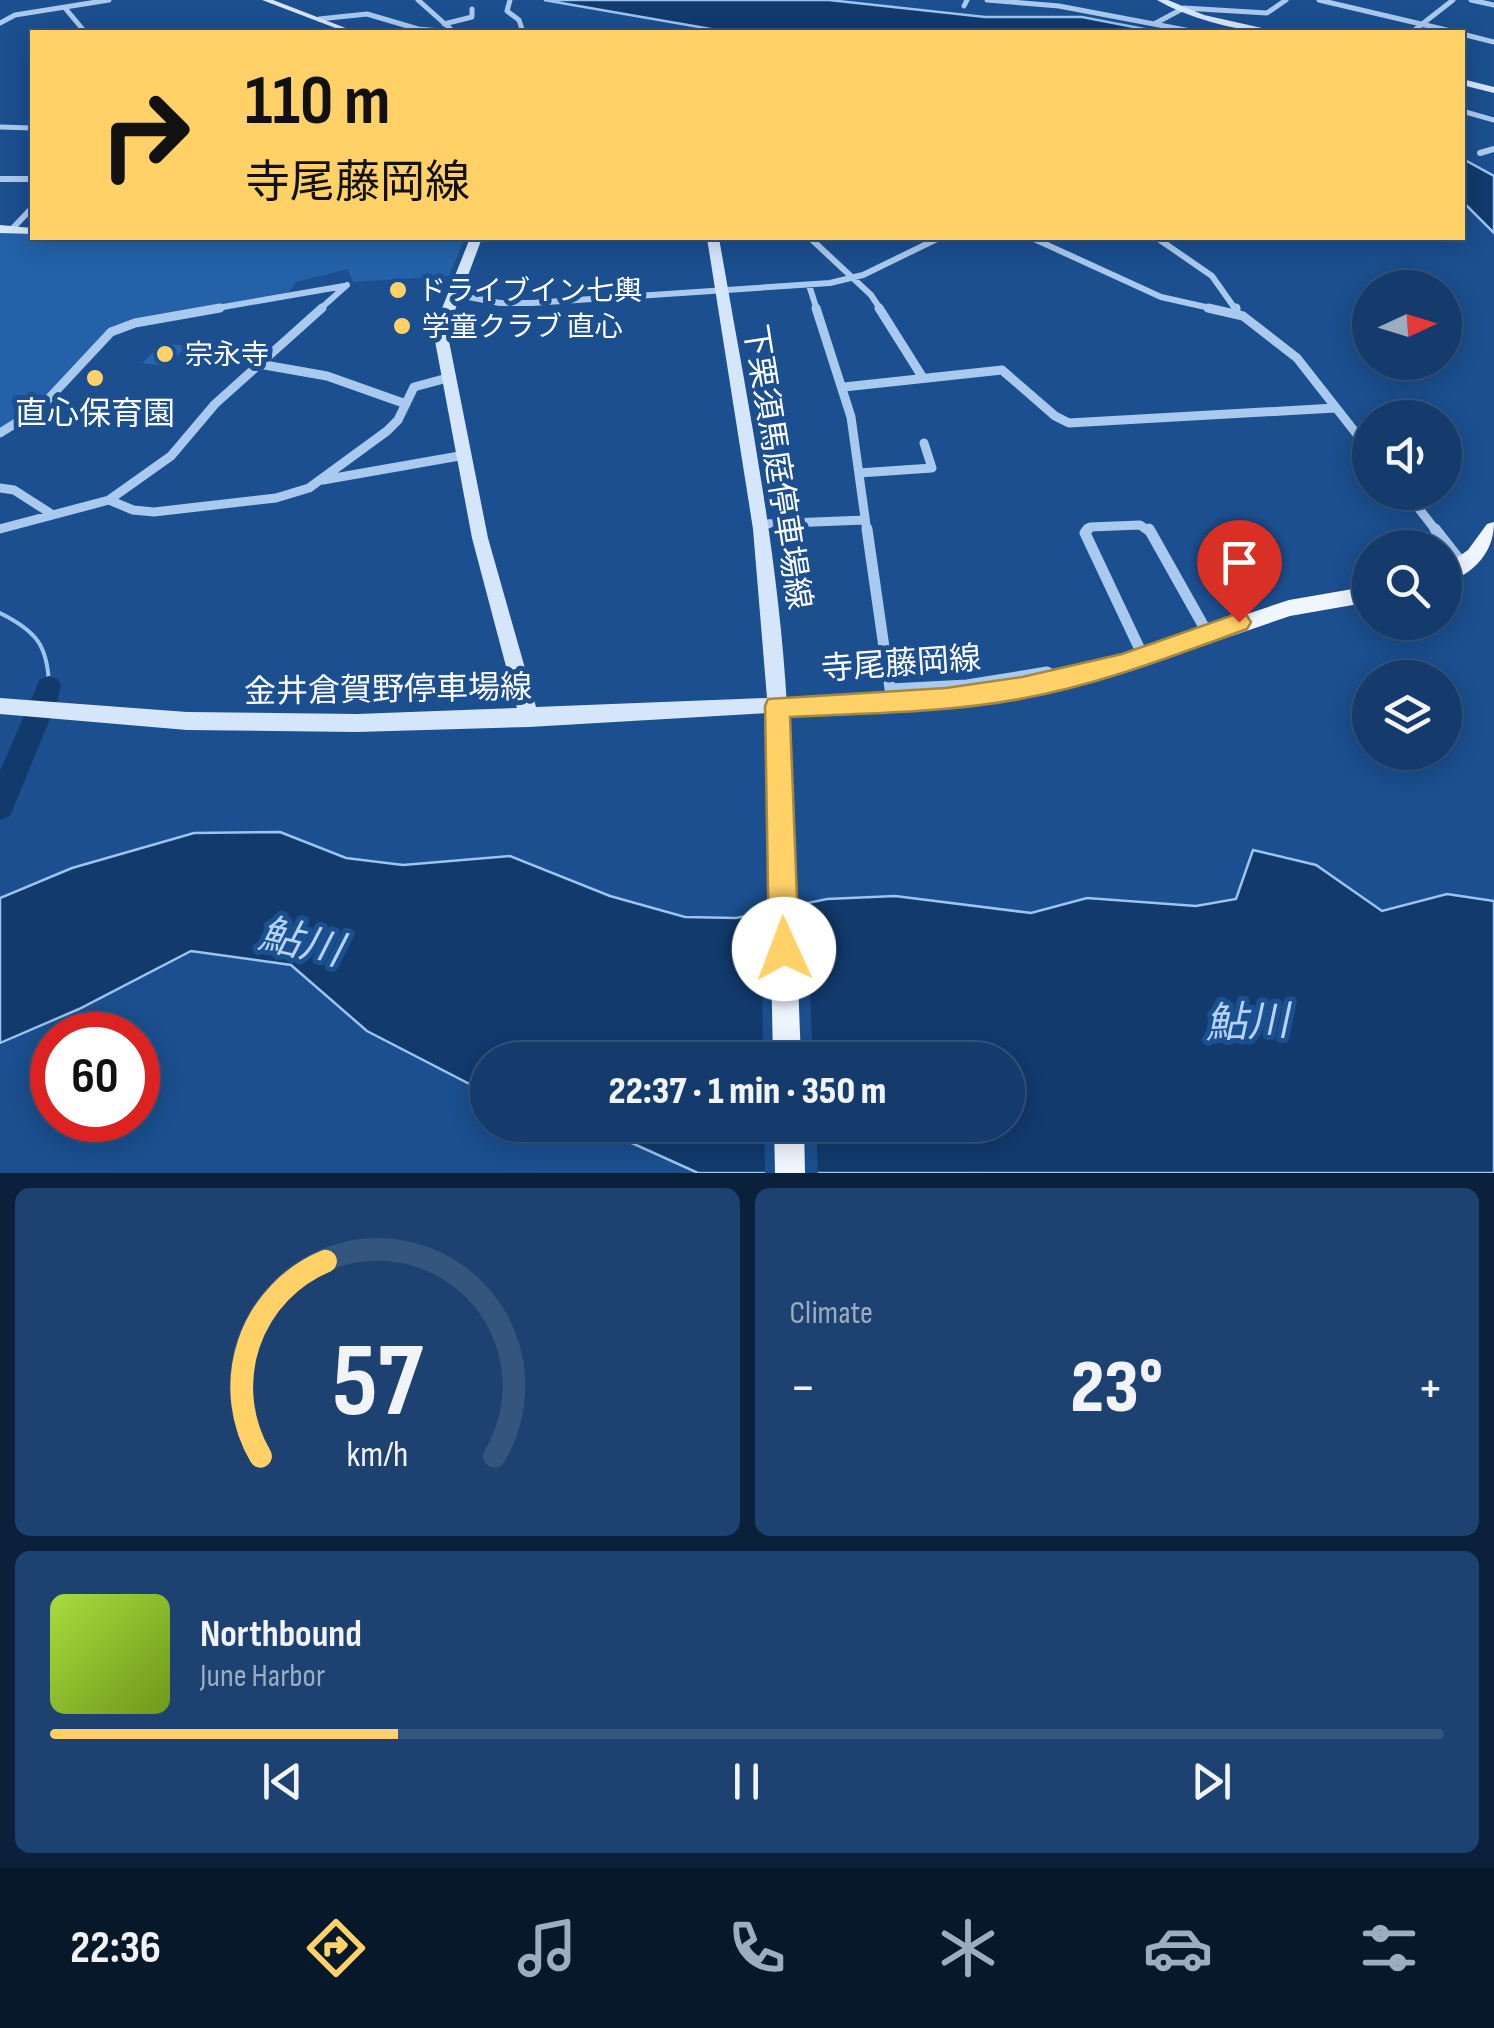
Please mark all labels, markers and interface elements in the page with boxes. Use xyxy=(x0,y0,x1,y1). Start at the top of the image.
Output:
text: 110 m xyxy=(245,60,391,144)
icon: right xyxy=(80,70,210,200)
text: 寺尾藤岡線 xyxy=(245,156,470,211)
north arrow xyxy=(1352,270,1462,380)
map controls xyxy=(1352,270,1462,770)
place label: ドライブイン七輿 xyxy=(418,275,642,308)
marker: ドライブイン七輿 xyxy=(387,279,409,301)
place label: 学童クラブ 直心 xyxy=(422,311,622,344)
marker: 学童クラブ 直心 xyxy=(391,315,413,337)
street label: 下栗須馬庭停車場線 xyxy=(735,322,818,613)
place label: 宗永寺 xyxy=(185,339,269,372)
marker: 宗永寺 xyxy=(154,343,176,365)
marker: 直心保育園 xyxy=(84,367,106,389)
place label: 直心保育園 xyxy=(15,395,175,434)
button: sound xyxy=(1352,400,1462,510)
pin xyxy=(1197,520,1282,623)
button: search xyxy=(1352,530,1462,640)
icon: arrive xyxy=(1212,535,1267,590)
street label: 寺尾藤岡線 xyxy=(820,639,982,690)
button: layers xyxy=(1352,660,1462,770)
street label: 金井倉賀野停車場線 xyxy=(244,668,532,713)
position arrow xyxy=(732,897,836,1001)
water label: 鮎川 xyxy=(254,909,351,979)
water label: 鮎川 xyxy=(1204,996,1294,1050)
speed limit sign: 60 xyxy=(30,1012,160,1142)
text: 22:37 · 1 min · 350 m xyxy=(609,1069,886,1114)
text: Climate xyxy=(790,1294,873,1333)
text: 57 xyxy=(332,1320,423,1445)
text: 23° xyxy=(1071,1343,1163,1434)
text: − xyxy=(790,1355,816,1422)
text: + xyxy=(1417,1355,1444,1422)
text: km/h xyxy=(346,1434,408,1477)
text: Northbound xyxy=(200,1612,362,1657)
text: June Harbor xyxy=(200,1657,325,1696)
icon: previous xyxy=(255,1754,310,1809)
icon: pause xyxy=(719,1754,774,1809)
icon: next xyxy=(1184,1754,1239,1809)
icon: directions xyxy=(301,1913,371,1983)
icon: music xyxy=(512,1913,582,1983)
icon: phone xyxy=(722,1913,792,1983)
icon: climate xyxy=(933,1913,1003,1983)
icon: car xyxy=(1143,1913,1213,1983)
icon: filters xyxy=(1354,1913,1424,1983)
text: 22:36 xyxy=(70,1921,161,1976)

